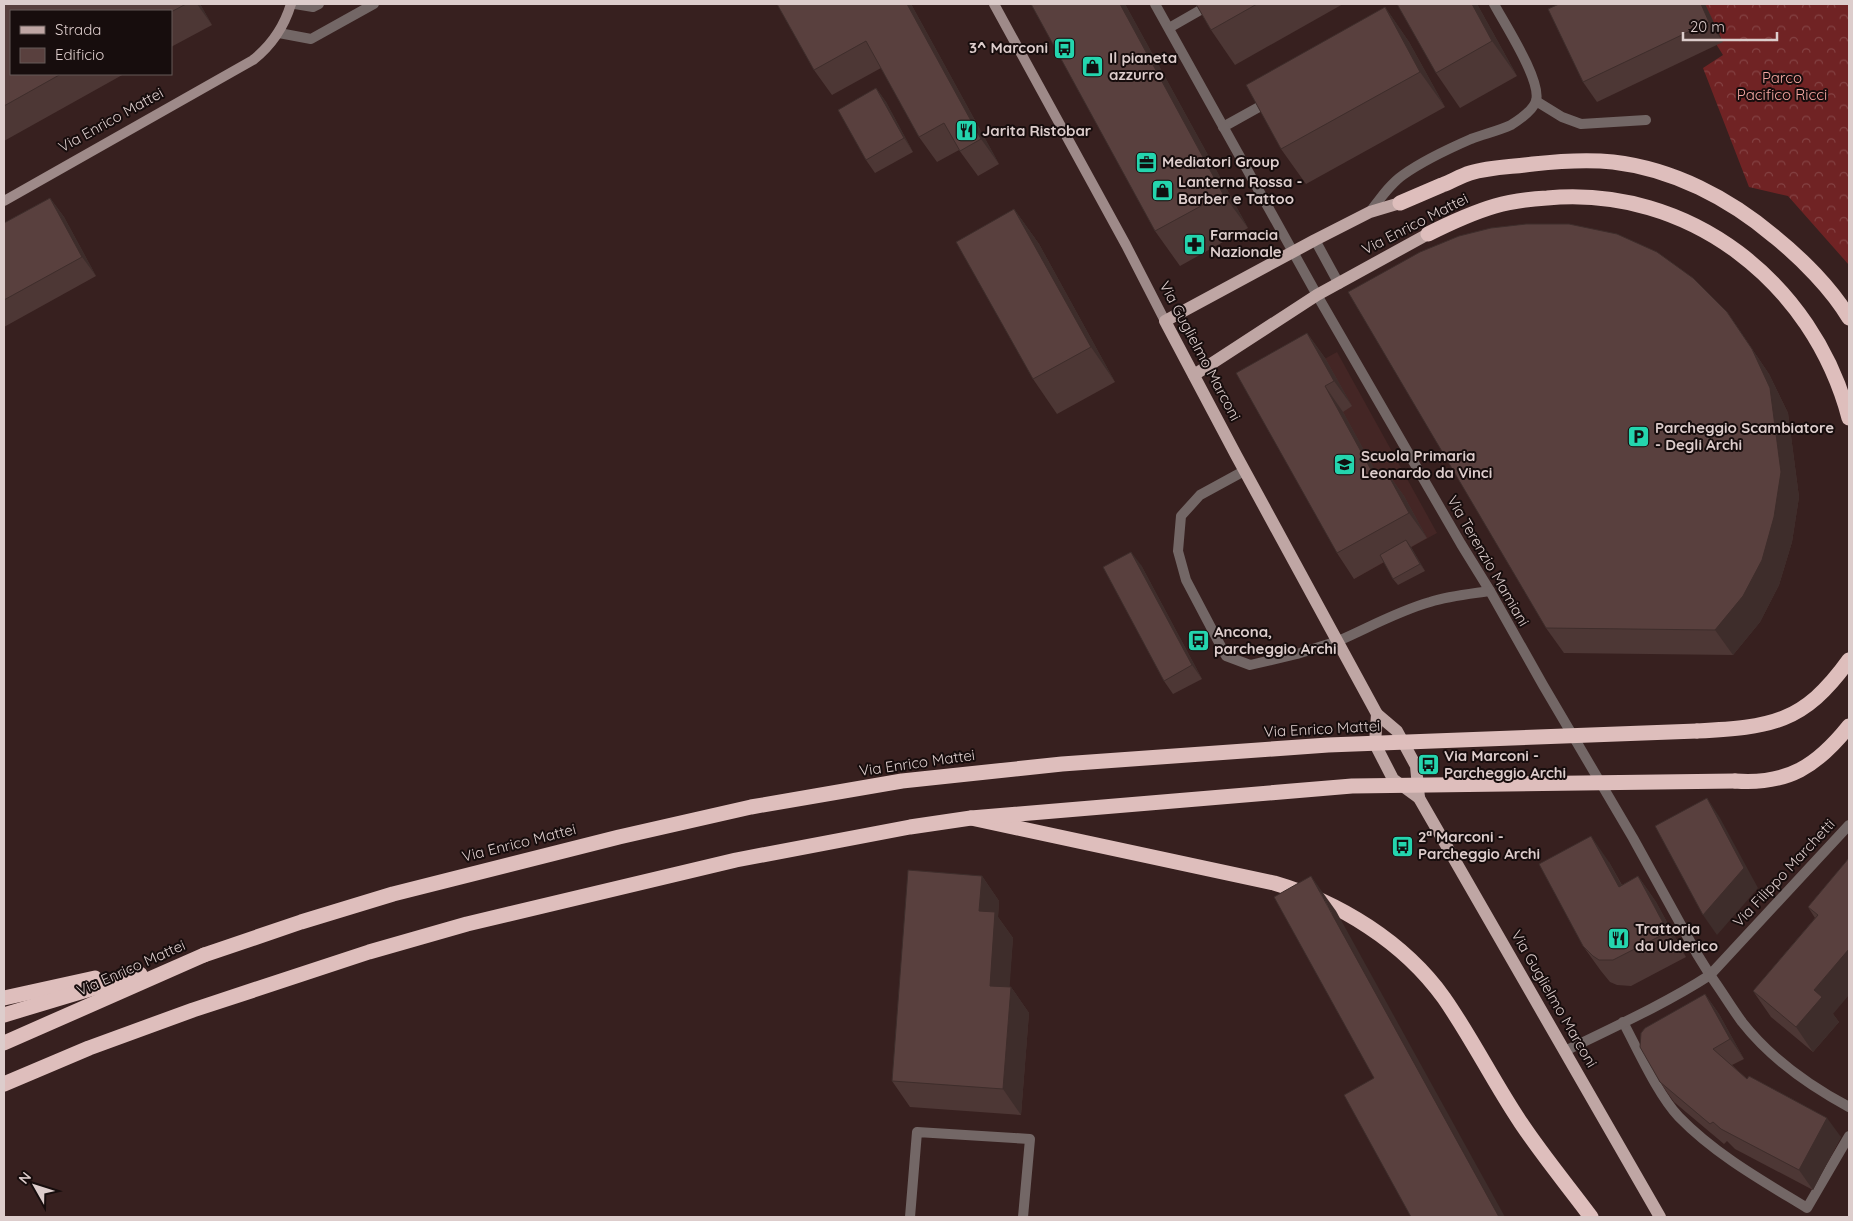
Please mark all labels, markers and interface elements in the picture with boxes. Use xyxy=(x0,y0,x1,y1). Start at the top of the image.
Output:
legend xyxy=(10,10,172,75)
scale bar xyxy=(1683,10,1777,42)
text: 20 m xyxy=(1690,17,1725,36)
text: Strada xyxy=(55,20,101,39)
bus stop icon: 3^ Marconi xyxy=(1052,36,1076,60)
place label: 3^ Marconi xyxy=(969,38,1048,57)
text: Edificio xyxy=(55,45,104,64)
place label: Il pianeta azzurro xyxy=(1109,48,1177,84)
shop icon: Il pianeta azzurro xyxy=(1081,55,1105,79)
park label: Parco Pacifico Ricci xyxy=(1737,68,1827,104)
street label: Via Enrico Mattei xyxy=(55,83,166,156)
restaurant icon: Jarita Ristobar xyxy=(954,119,978,143)
place label: Jarita Ristobar xyxy=(982,121,1092,140)
office icon: Mediatori Group xyxy=(1134,150,1158,174)
place label: Mediatori Group xyxy=(1162,152,1279,171)
place label: Lanterna Rossa - Barber e Tattoo xyxy=(1178,172,1303,208)
shop icon: Lanterna Rossa - Barber e Tattoo xyxy=(1150,179,1174,203)
street label: Via Enrico Mattei xyxy=(1358,189,1471,259)
place label: Farmacia Nazionale xyxy=(1210,225,1282,261)
pharmacy icon: Farmacia Nazionale xyxy=(1182,232,1206,256)
street label: Via Guglielmo Marconi xyxy=(1156,278,1245,424)
place label: Parcheggio Scambiatore - Degli Archi xyxy=(1655,418,1834,454)
parking icon: Parcheggio Scambiatore - Degli Archi xyxy=(1627,425,1651,449)
place label: Scuola Primaria Leonardo da Vinci xyxy=(1361,446,1492,482)
school or university icon: Scuola Primaria Leonardo da Vinci xyxy=(1333,453,1357,477)
street label: Via Terenzio Mamiani xyxy=(1443,492,1534,629)
place label: Ancona, parcheggio Archi xyxy=(1214,622,1337,658)
bus stop icon: Ancona, parcheggio Archi xyxy=(1186,629,1210,653)
street label: Via Enrico Mattei xyxy=(1263,716,1381,741)
street label: Via Enrico Mattei xyxy=(858,745,976,780)
place label: Via Marconi - Parcheggio Archi xyxy=(1444,746,1566,782)
bus stop icon: Via Marconi - Parcheggio Archi xyxy=(1416,753,1440,777)
street label: Via Filippo Marchetti xyxy=(1729,815,1839,931)
street label: Via Enrico Mattei xyxy=(460,819,578,866)
place label: 2ª Marconi - Parcheggio Archi xyxy=(1418,827,1540,863)
bus stop icon: 2ª Marconi - Parcheggio Archi xyxy=(1390,834,1414,858)
place label: Trattoria da Ulderico xyxy=(1635,919,1718,955)
restaurant icon: Trattoria da Ulderico xyxy=(1607,926,1631,950)
street label: Via Guglielmo Marconi xyxy=(1507,927,1602,1071)
street label: Via Enrico Mattei xyxy=(74,935,188,1000)
north arrow xyxy=(10,1161,60,1211)
text: N xyxy=(15,1168,35,1187)

